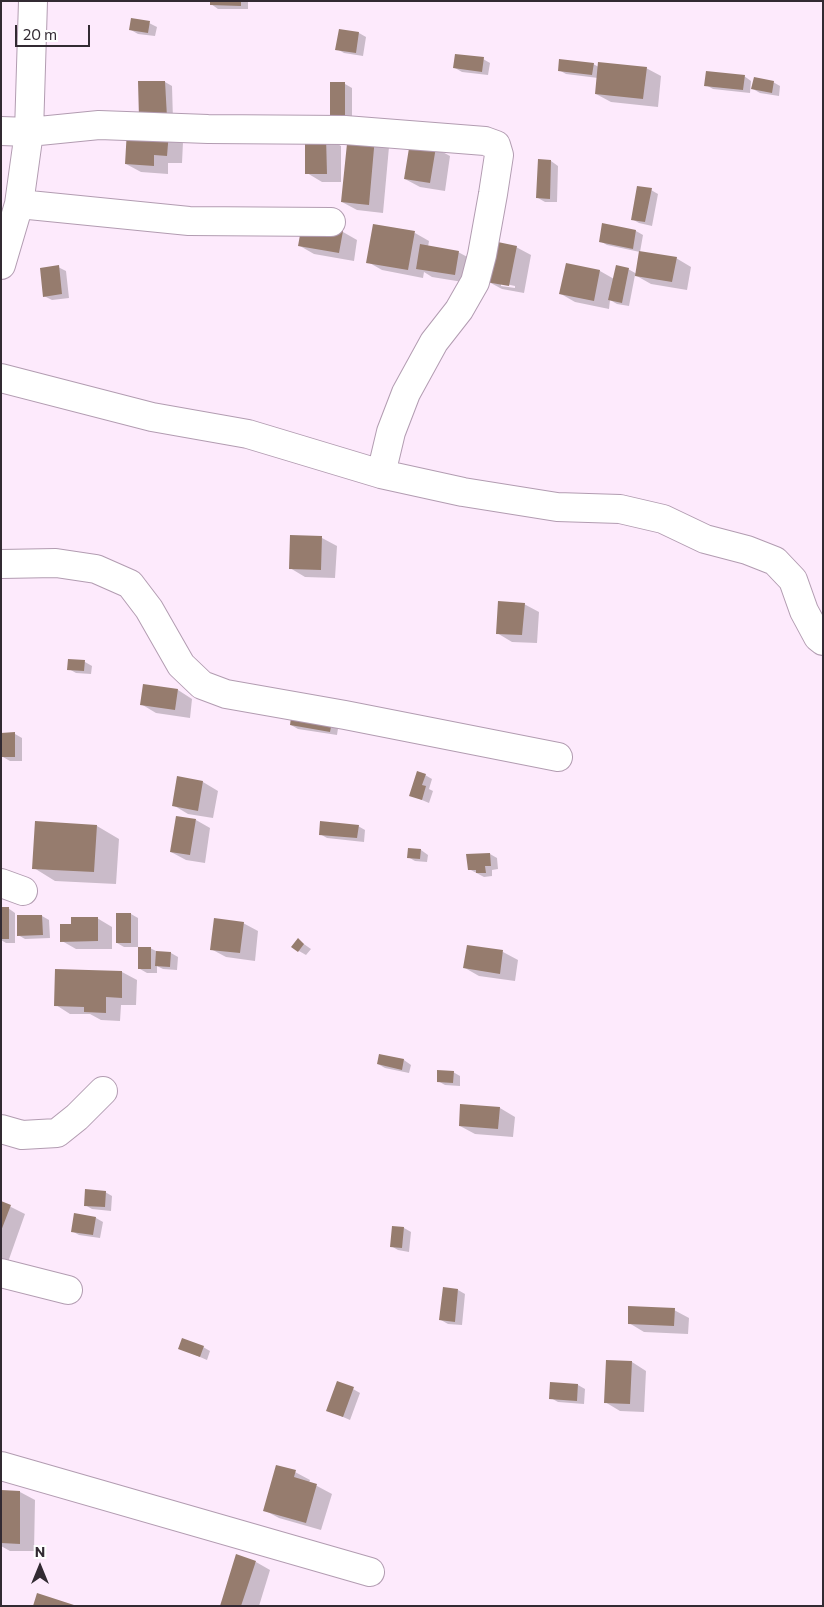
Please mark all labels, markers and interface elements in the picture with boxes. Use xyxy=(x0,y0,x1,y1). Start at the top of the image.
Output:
scale bar xyxy=(18,15,92,47)
text: 20 m xyxy=(23,25,57,43)
north arrow xyxy=(15,1542,65,1592)
text: N xyxy=(35,1543,45,1560)

